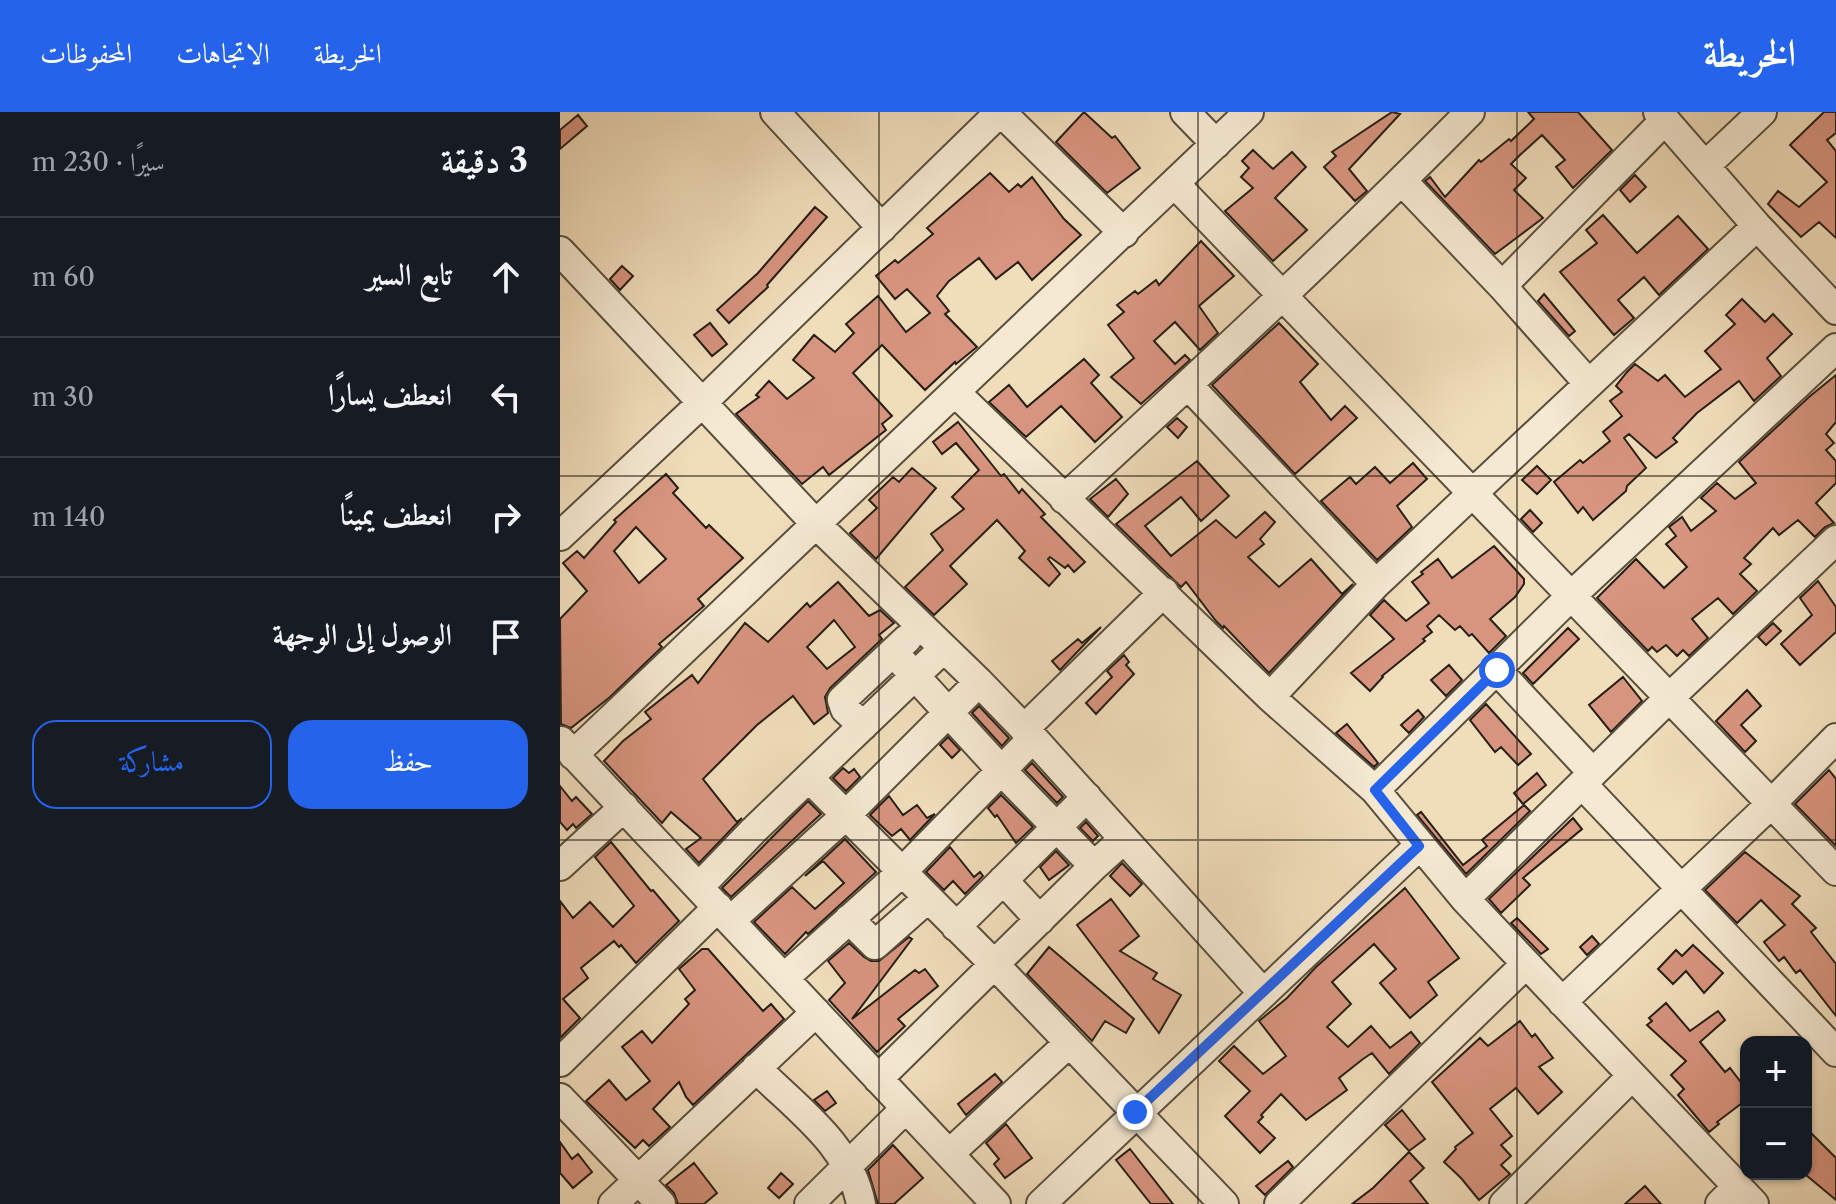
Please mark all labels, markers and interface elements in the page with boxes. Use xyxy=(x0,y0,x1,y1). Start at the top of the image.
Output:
text: الخريطة xyxy=(1704,29,1796,76)
text: المحفوظات xyxy=(40,36,132,70)
text: الاتجاهات xyxy=(176,36,270,70)
text: الخريطة xyxy=(314,36,382,70)
text: 3 دقيقة xyxy=(441,139,528,181)
text: سيرًا · 230 m xyxy=(32,146,165,178)
icon: ahead xyxy=(484,255,528,299)
text: تابع السير xyxy=(366,256,452,293)
text: 60 m xyxy=(32,261,95,293)
icon: left xyxy=(484,375,528,419)
text: انعطف يسارًا xyxy=(328,376,452,413)
text: 30 m xyxy=(32,381,94,413)
icon: right xyxy=(484,495,528,539)
text: انعطف يمينًا xyxy=(340,496,452,533)
text: 140 m xyxy=(32,501,106,533)
icon: arrive xyxy=(484,615,528,659)
text: الوصول إلى الوجهة xyxy=(273,616,452,653)
route start xyxy=(1479,652,1515,688)
button: مشاركة xyxy=(32,720,272,809)
button: حفظ xyxy=(288,720,528,809)
map controls xyxy=(1740,1036,1812,1180)
button: + xyxy=(1740,1036,1812,1108)
route end xyxy=(1117,1094,1153,1130)
button: − xyxy=(1740,1108,1812,1180)

